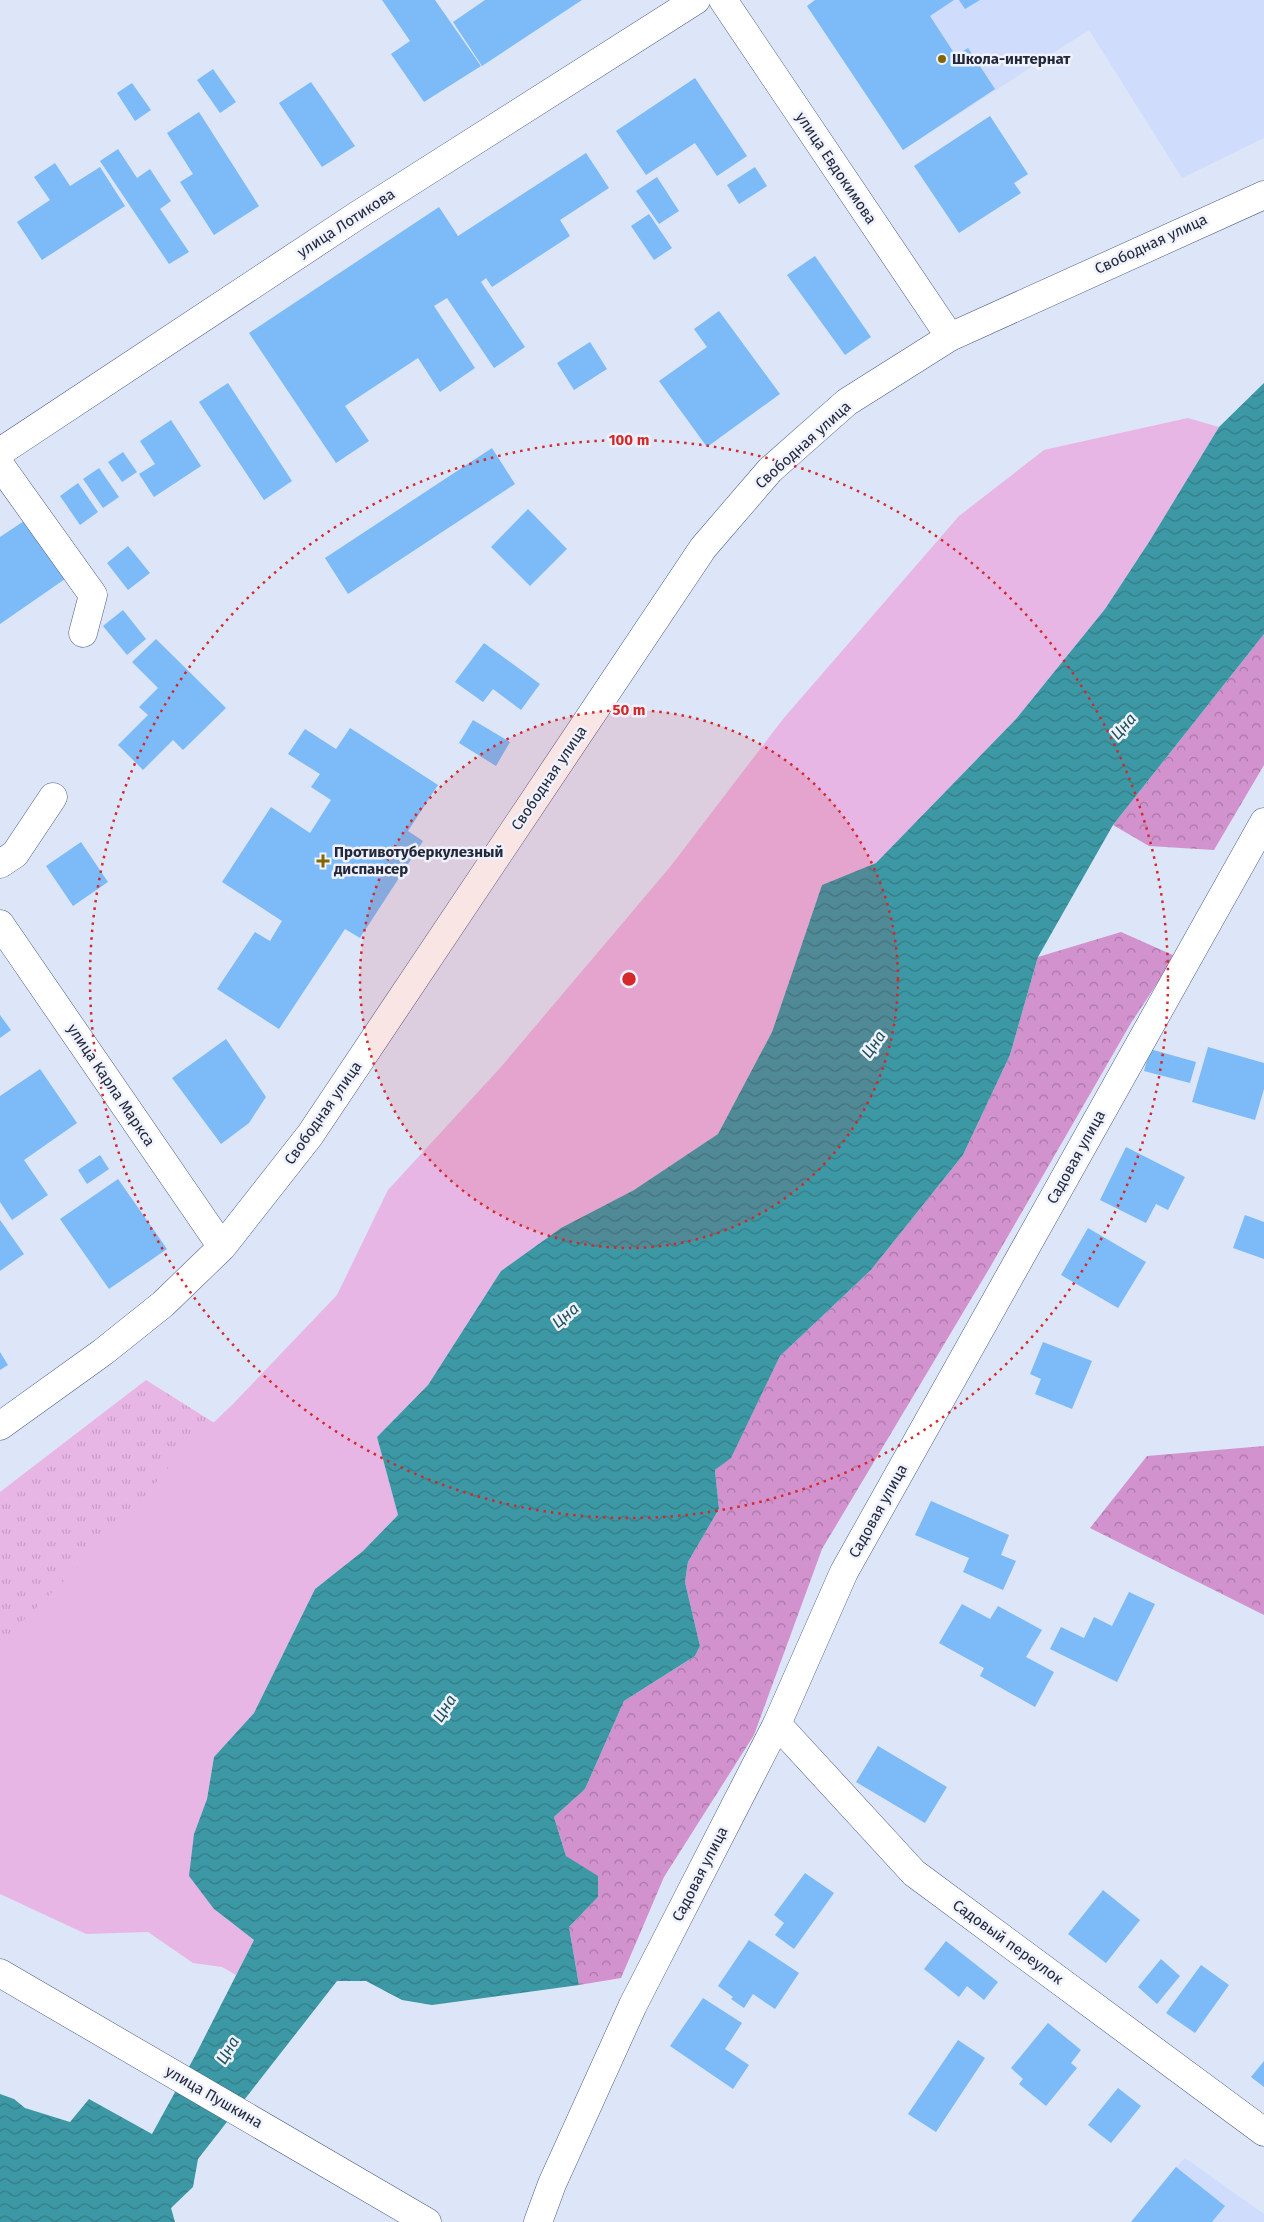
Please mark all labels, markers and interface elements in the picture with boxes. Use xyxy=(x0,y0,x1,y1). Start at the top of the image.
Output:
place label: Школа-интернат xyxy=(952,50,1071,68)
marker: Школа-интернат xyxy=(936,53,948,65)
street label: улица Евдокимова xyxy=(792,109,880,227)
street label: улица Лотикова xyxy=(294,185,398,261)
street label: Свободная улица xyxy=(1092,210,1210,278)
street label: Свободная улица xyxy=(752,397,854,493)
text: 100 m xyxy=(609,431,649,449)
text: 50 m xyxy=(612,701,646,719)
water label: Цна xyxy=(1107,709,1140,743)
street label: Свободная улица xyxy=(507,722,591,834)
place label: Противотуберкулезный диспансер xyxy=(334,843,503,878)
marker: Противотуберкулезный диспансер xyxy=(316,854,330,868)
centre of rings xyxy=(620,970,638,988)
street label: улица Карла Маркса xyxy=(63,1020,159,1150)
water label: Цна xyxy=(857,1027,890,1062)
street label: Свободная улица xyxy=(281,1058,365,1168)
street label: Садовая улица xyxy=(1043,1107,1109,1207)
water label: Цна xyxy=(548,1299,583,1332)
street label: Садовая улица xyxy=(845,1461,911,1561)
water label: Цна xyxy=(429,1691,460,1726)
street label: Садовая улица xyxy=(668,1824,732,1924)
street label: Садовый переулок xyxy=(949,1896,1067,1988)
water label: Цна xyxy=(212,2033,243,2068)
street label: улица Пушкина xyxy=(162,2062,266,2132)

